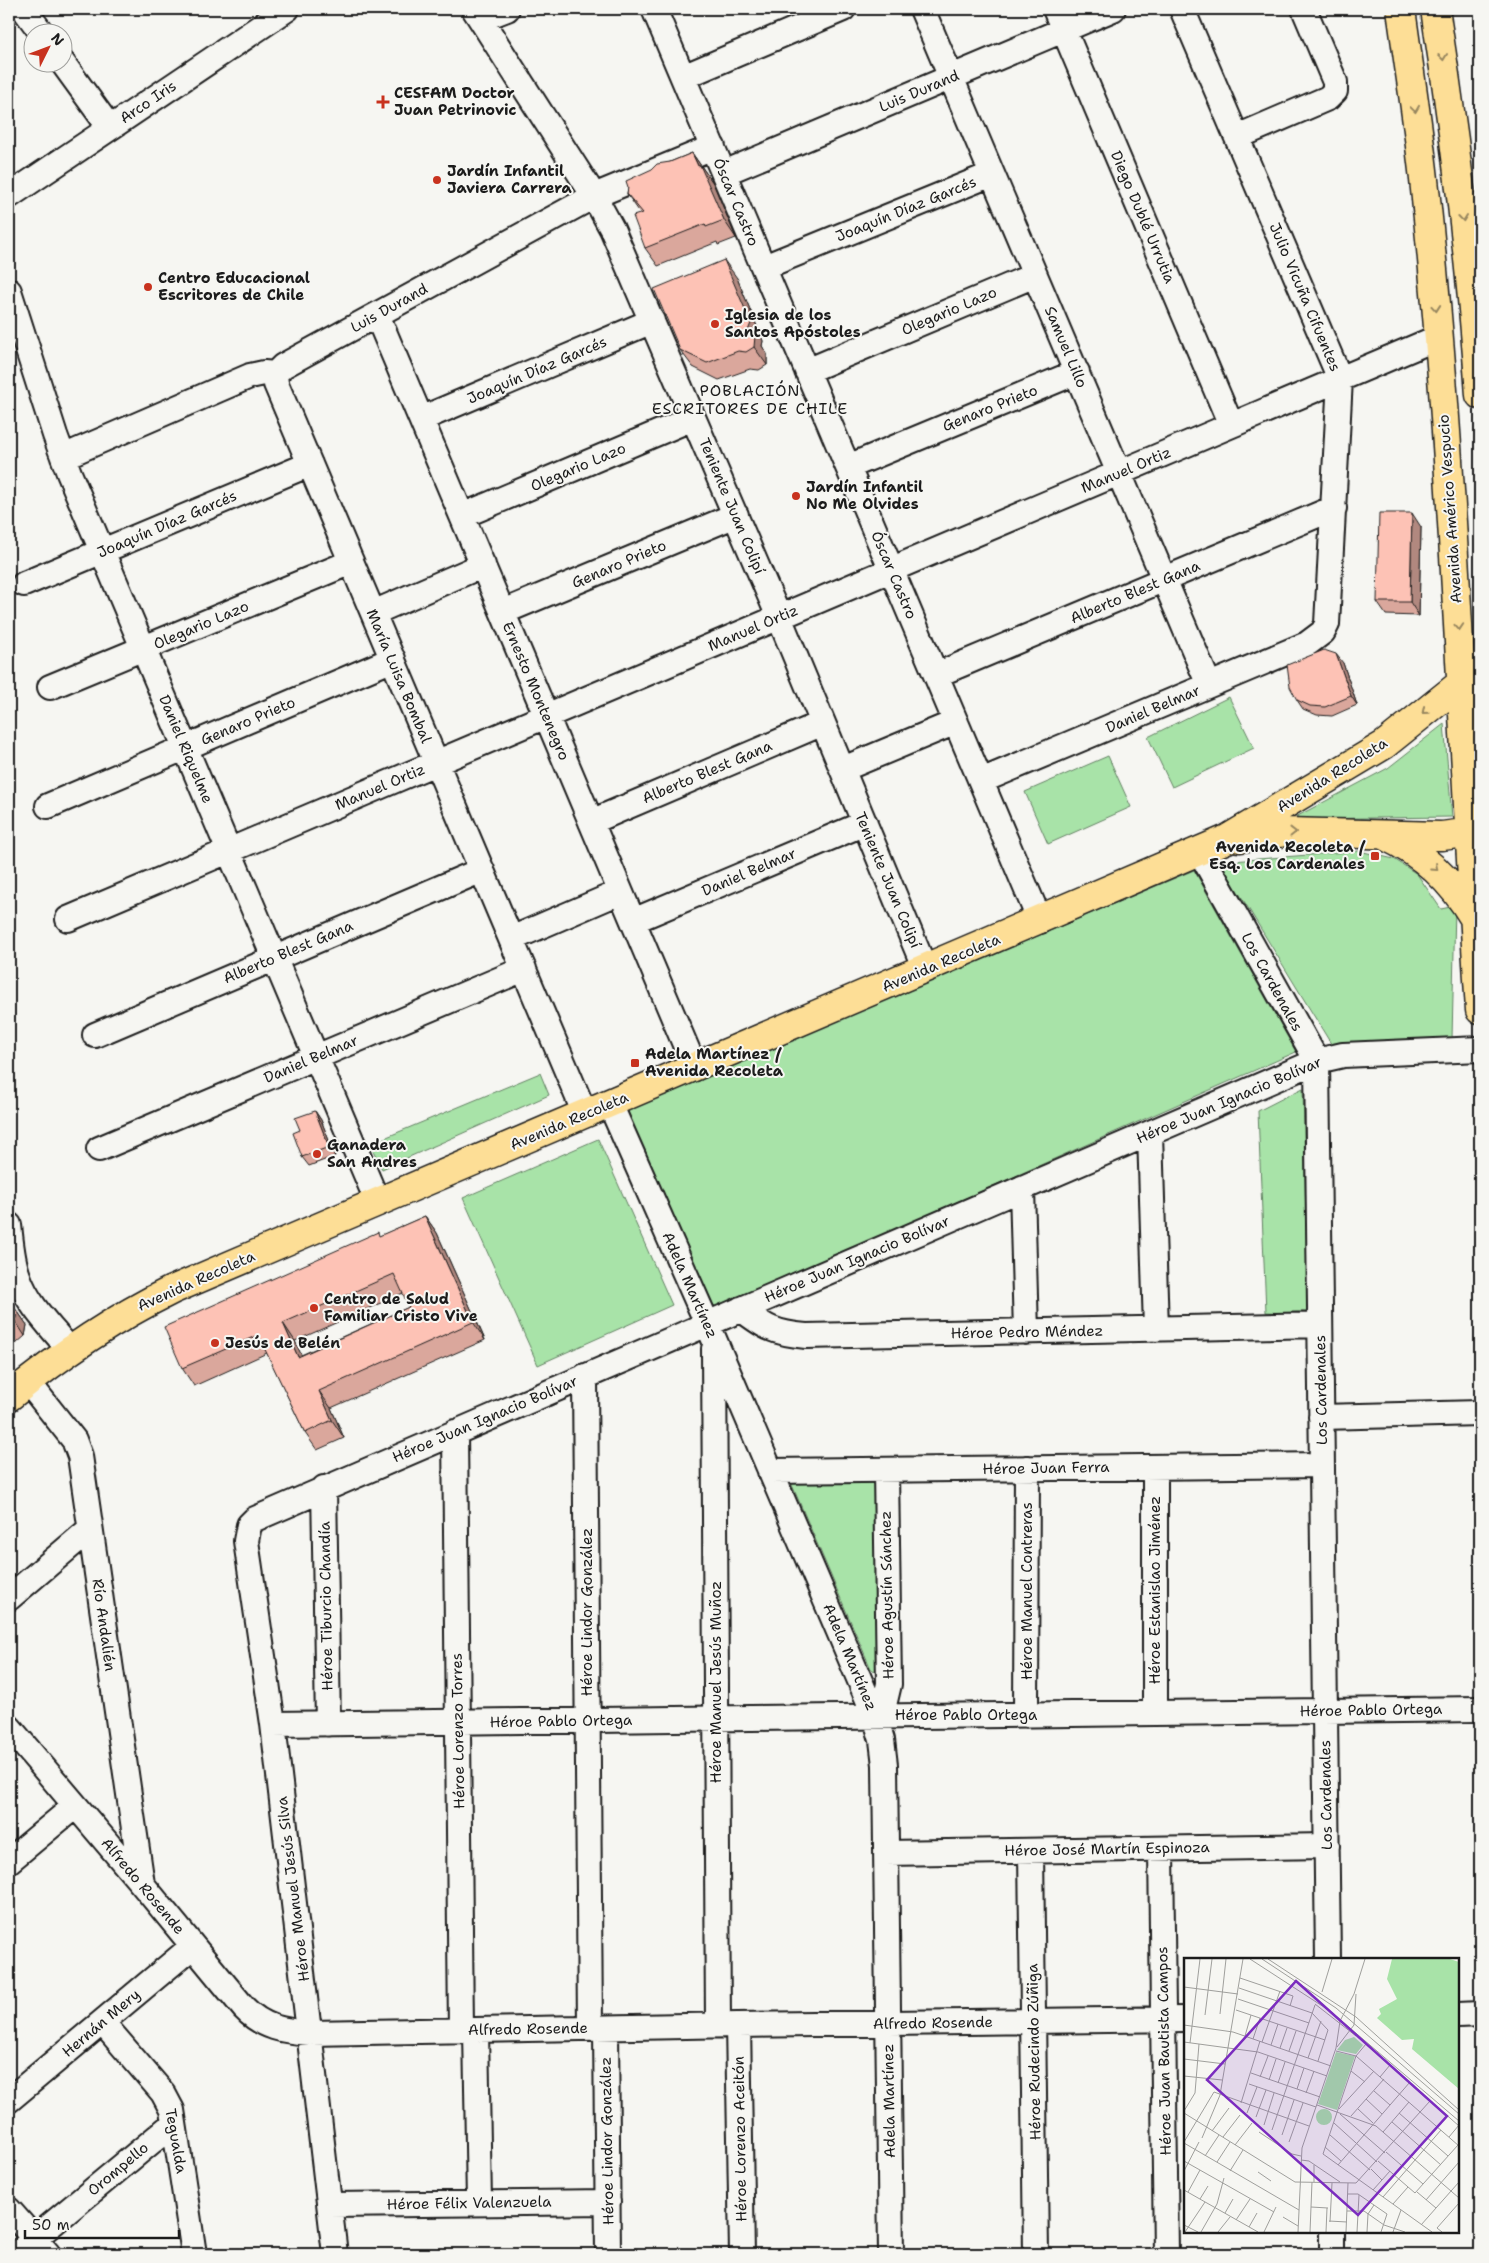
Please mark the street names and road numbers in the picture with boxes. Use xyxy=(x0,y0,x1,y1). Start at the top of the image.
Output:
street label: Luis Durand xyxy=(876,65,963,117)
street label: Arco Iris xyxy=(116,76,180,128)
street label: Diego Dublé Urrutia xyxy=(1106,148,1180,287)
street label: Óscar Castro xyxy=(708,155,764,249)
street label: Joaquín Díaz Garcés xyxy=(833,172,979,246)
street label: Julio Vicuña Cifuentes xyxy=(1265,220,1345,374)
street label: Luis Durand xyxy=(347,278,432,337)
street label: Olegario Lazo xyxy=(898,282,1000,340)
street label: Samuel Lillo xyxy=(1040,303,1092,391)
street label: Joaquín Díaz Garcés xyxy=(464,332,610,408)
street label: Genaro Prieto xyxy=(939,380,1041,436)
street label: Avenida Américo Vespucio xyxy=(1433,414,1467,604)
street label: Teniente Juan Colipí xyxy=(694,435,770,578)
street label: Olegario Lazo xyxy=(527,438,629,496)
street label: Manuel Ortiz xyxy=(1078,442,1174,498)
street label: Joaquín Díaz Garcés xyxy=(94,486,240,562)
street label: Óscar Castro xyxy=(866,528,922,622)
street label: Genaro Prieto xyxy=(569,535,669,593)
street label: Alberto Blest Gana xyxy=(1067,555,1204,628)
street label: Olegario Lazo xyxy=(150,596,252,654)
street label: Manuel Ortiz xyxy=(705,600,801,656)
street label: María Luisa Bombal xyxy=(362,606,436,746)
street label: Ernesto Montenegro xyxy=(498,619,574,763)
street label: Daniel Belmar xyxy=(1103,680,1203,738)
street label: Daniel Riquelme xyxy=(154,692,218,806)
street label: Genaro Prieto xyxy=(198,692,298,750)
street label: Avenida Recoleta xyxy=(1273,733,1392,817)
street label: Alberto Blest Gana xyxy=(639,735,776,808)
street label: Manuel Ortiz xyxy=(332,759,428,815)
street label: Teniente Juan Colipí xyxy=(850,809,926,952)
street label: Daniel Belmar xyxy=(699,843,799,901)
street label: Alberto Blest Gana xyxy=(220,915,357,988)
street label: Avenida Recoleta xyxy=(879,929,1004,997)
street label: Los Cardenales xyxy=(1237,929,1307,1035)
street label: Daniel Belmar xyxy=(261,1030,361,1088)
street label: Héroe Juan Ignacio Bolívar xyxy=(1133,1052,1325,1148)
street label: Avenida Recoleta xyxy=(507,1087,632,1155)
street label: Héroe Juan Ignacio Bolívar xyxy=(761,1211,953,1307)
street label: Adela Martínez xyxy=(658,1229,722,1341)
street label: Avenida Recoleta xyxy=(134,1246,259,1316)
street label: Héroe Pedro Méndez xyxy=(950,1321,1104,1343)
street label: Los Cardenales xyxy=(1310,1335,1332,1445)
street label: Héroe Juan Ignacio Bolívar xyxy=(389,1371,581,1467)
street label: Héroe Juan Ferra xyxy=(982,1457,1110,1479)
street label: Héroe Estanislao Jiménez xyxy=(1145,1496,1165,1684)
street label: Héroe Manuel Contreras xyxy=(1017,1502,1037,1680)
street label: Héroe Agustín Sánchez xyxy=(876,1511,898,1679)
street label: Héroe Tiburcio Chandía xyxy=(315,1520,337,1691)
street label: Héroe Lindor González xyxy=(577,1528,597,1696)
street label: Río Andalién xyxy=(88,1577,120,1673)
street label: Héroe Manuel Jesús Muñoz xyxy=(706,1581,726,1783)
street label: Adela Martínez xyxy=(818,1600,882,1714)
street label: Héroe Lorenzo Torres xyxy=(447,1653,469,1809)
street label: Héroe Pablo Ortega xyxy=(1299,1699,1443,1721)
street label: Héroe Pablo Ortega xyxy=(895,1705,1038,1725)
street label: Héroe Pablo Ortega xyxy=(489,1710,633,1732)
street label: Los Cardenales xyxy=(1315,1740,1337,1850)
street label: Héroe Manuel Jesús Silva xyxy=(272,1795,314,1983)
street label: Alfredo Rosende xyxy=(97,1834,189,1938)
street label: Héroe José Martín Espinoza xyxy=(1004,1837,1211,1861)
street label: Héroe Juan Bautista Campos xyxy=(1152,1946,1176,2156)
street label: Héroe Rudecindo Zúñiga xyxy=(1022,1963,1046,2141)
street label: Hernán Mery xyxy=(58,1984,144,2062)
street label: Alfredo Rosende xyxy=(873,2012,993,2034)
street label: Alfredo Rosende xyxy=(468,2018,588,2040)
street label: Adela Martínez xyxy=(878,2044,900,2158)
street label: Héroe Lorenzo Aceitón xyxy=(729,2056,751,2222)
street label: Héroe Lindor González xyxy=(596,2057,618,2225)
street label: Tegualda xyxy=(160,2107,192,2176)
street label: Orompello xyxy=(83,2138,153,2200)
street label: Héroe Félix Valenzuela xyxy=(386,2192,552,2214)

